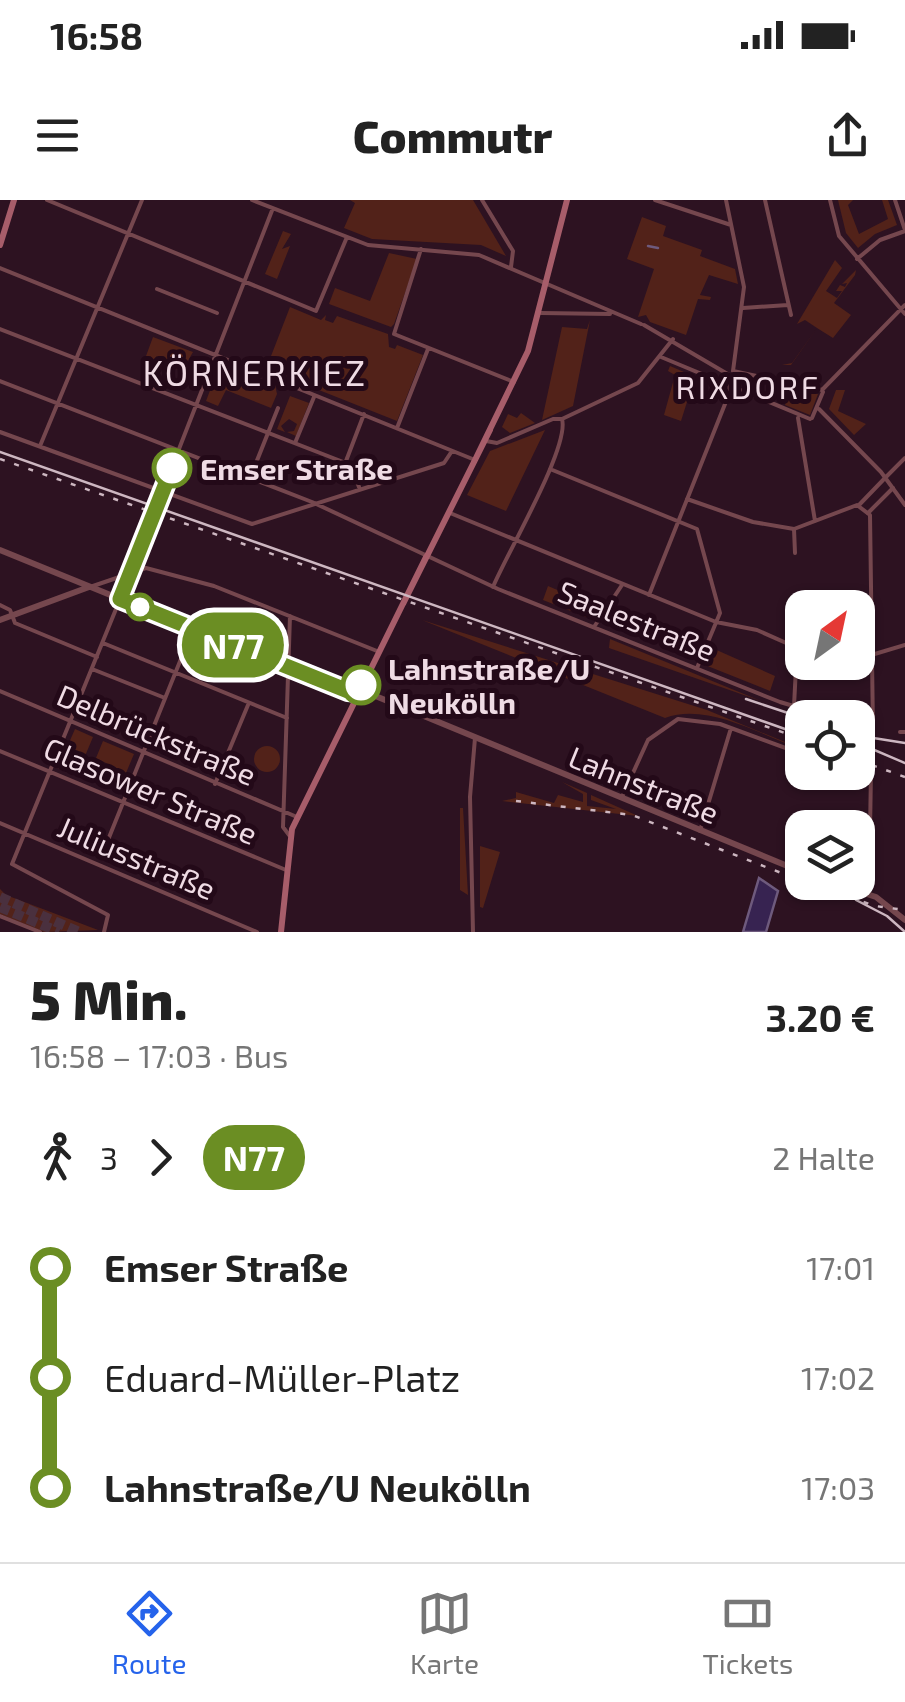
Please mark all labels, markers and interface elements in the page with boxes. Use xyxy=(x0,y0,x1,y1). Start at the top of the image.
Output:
text: 16:58 xyxy=(50,12,143,58)
icon: menu xyxy=(30,108,85,163)
text: Commutr xyxy=(353,108,552,162)
icon: share xyxy=(820,108,875,163)
district label: KÖRNERKIEZ xyxy=(142,351,368,393)
district label: RIXDORF xyxy=(676,367,820,405)
marker: Emser Straße xyxy=(153,449,191,487)
place label: Emser Straße xyxy=(200,450,393,486)
street label: Saalestraße xyxy=(553,572,721,668)
north arrow xyxy=(785,590,875,680)
map controls xyxy=(785,590,875,900)
unlabelled marker xyxy=(127,594,153,620)
line badge: N77 xyxy=(176,612,290,678)
text: N77 xyxy=(202,624,264,666)
place label: Lahnstraße/U Neukölln xyxy=(388,650,590,720)
marker: Lahnstraße/U Neukölln xyxy=(342,666,380,704)
street label: Delbrückstraße xyxy=(52,676,262,792)
button: locate xyxy=(785,700,875,790)
street label: Glasower Straße xyxy=(39,729,263,851)
street label: Lahnstraße xyxy=(564,738,724,830)
street label: Juliusstraße xyxy=(53,808,221,906)
button: layers xyxy=(785,810,875,900)
text: 5 Min. xyxy=(30,965,188,1031)
text: 3.20 € xyxy=(766,994,875,1040)
text: 16:58 – 17:03 · Bus xyxy=(30,1036,288,1074)
icon: walk xyxy=(30,1130,85,1185)
icon: forward xyxy=(133,1130,188,1185)
text: N77 xyxy=(223,1136,285,1178)
text: 3 xyxy=(100,1138,118,1176)
text: 2 Halte xyxy=(772,1138,875,1176)
text: Emser Straße xyxy=(104,1244,349,1290)
text: 17:01 xyxy=(806,1248,875,1286)
text: Eduard-Müller-Platz xyxy=(104,1354,460,1400)
text: 17:02 xyxy=(801,1358,875,1396)
text: Lahnstraße/U Neukölln xyxy=(104,1464,531,1510)
text: 17:03 xyxy=(801,1468,875,1506)
tab: Route xyxy=(112,1586,187,1680)
tab: Karte xyxy=(410,1586,479,1680)
tab: Tickets xyxy=(703,1586,793,1680)

